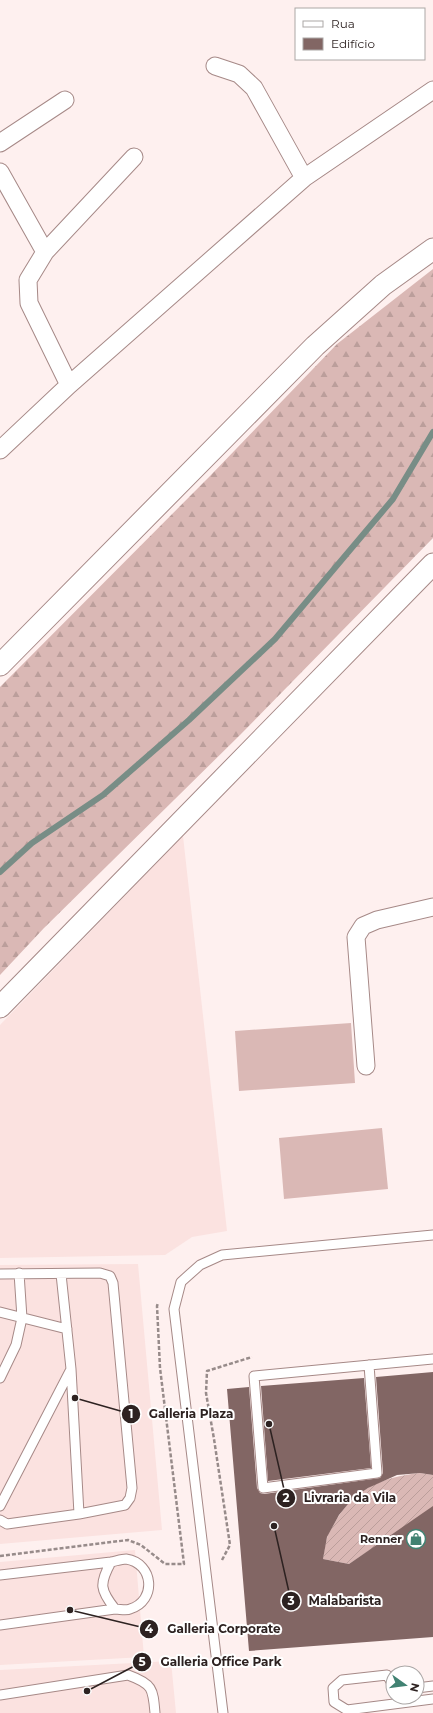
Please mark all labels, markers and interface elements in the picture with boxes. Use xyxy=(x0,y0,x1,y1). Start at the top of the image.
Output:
legend xyxy=(295,8,425,60)
text: Rua xyxy=(331,16,355,31)
text: Edifício xyxy=(331,36,375,51)
callout: Galleria Plaza xyxy=(121,1402,242,1426)
text: 1 xyxy=(129,1406,133,1421)
text: Galleria Plaza xyxy=(149,1406,233,1421)
callout: Livraria da Vila xyxy=(276,1486,404,1510)
text: 2 xyxy=(282,1490,290,1505)
text: Livraria da Vila xyxy=(304,1490,396,1505)
shop icon: Renner xyxy=(405,1528,427,1550)
place label: Renner xyxy=(360,1532,402,1546)
callout: Malabarista xyxy=(281,1589,390,1613)
text: 3 xyxy=(286,1593,295,1608)
text: Malabarista xyxy=(309,1593,381,1608)
callout: Galleria Corporate xyxy=(139,1617,289,1641)
text: 4 xyxy=(145,1621,154,1636)
text: Galleria Corporate xyxy=(167,1621,281,1636)
callout: Galleria Office Park xyxy=(132,1650,289,1674)
text: 5 xyxy=(138,1654,146,1669)
text: Galleria Office Park xyxy=(160,1654,282,1669)
north arrow xyxy=(385,1665,425,1705)
text: N xyxy=(407,1681,423,1693)

